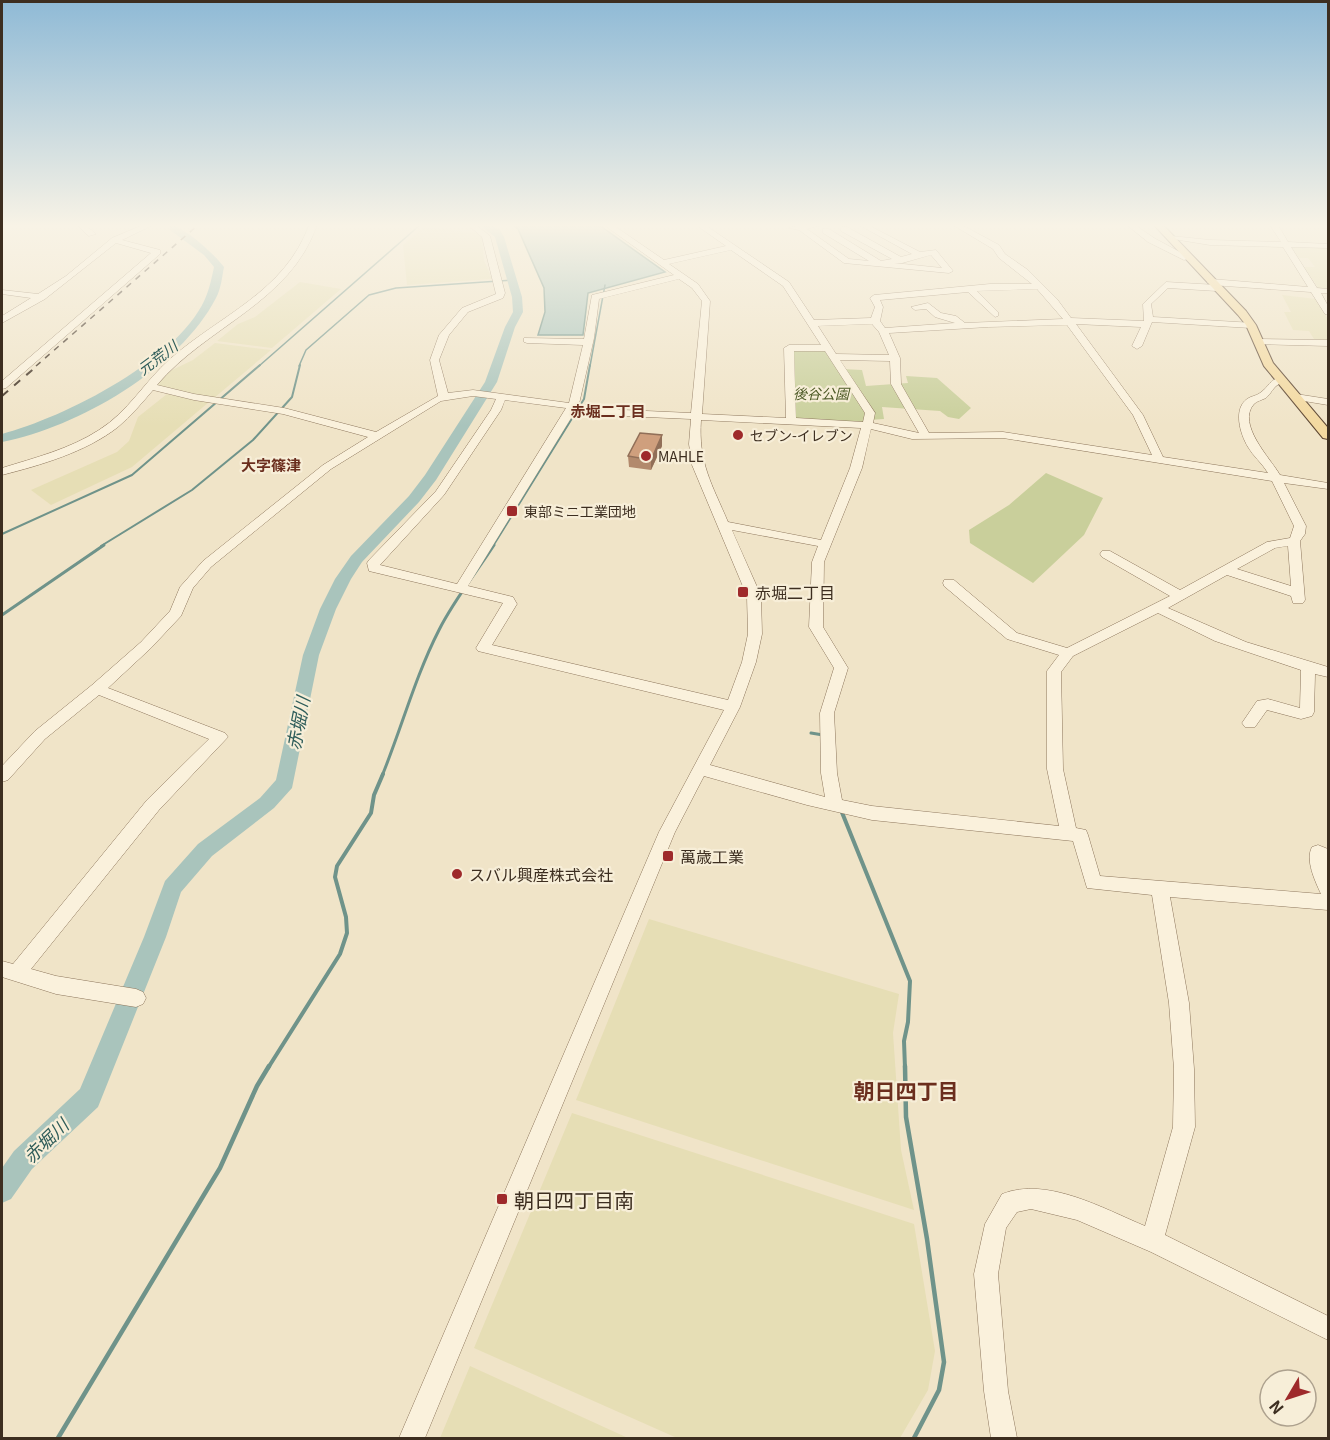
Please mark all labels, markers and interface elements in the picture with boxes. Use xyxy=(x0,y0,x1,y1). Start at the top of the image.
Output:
water label: 元荒川 xyxy=(133,334,183,379)
park label: 後谷公園 xyxy=(793,383,851,403)
district label: 赤堀二丁目 xyxy=(570,400,646,421)
place label: セブン-イレブン xyxy=(750,425,853,445)
marker: セブン-イレブン xyxy=(731,428,745,442)
place label: MAHLE xyxy=(658,446,704,466)
marker: MAHLE xyxy=(639,449,653,463)
district label: 大字篠津 xyxy=(241,454,301,475)
place label: 東部ミニ工業団地 xyxy=(524,501,636,521)
marker: 東部ミニ工業団地 xyxy=(505,504,519,518)
place label: 赤堀二丁目 xyxy=(755,580,835,604)
marker: 赤堀二丁目 xyxy=(736,585,750,599)
water label: 赤堀川 xyxy=(279,692,315,752)
place label: 萬歳工業 xyxy=(680,844,744,868)
marker: 萬歳工業 xyxy=(661,849,675,863)
place label: スバル興産株式会社 xyxy=(469,862,613,886)
marker: スバル興産株式会社 xyxy=(450,867,464,881)
district label: 朝日四丁目 xyxy=(854,1075,959,1105)
water label: 赤堀川 xyxy=(17,1111,75,1168)
place label: 朝日四丁目南 xyxy=(514,1185,634,1214)
marker: 朝日四丁目南 xyxy=(495,1192,509,1206)
north arrow xyxy=(1258,1368,1318,1428)
text: N xyxy=(1262,1396,1289,1420)

